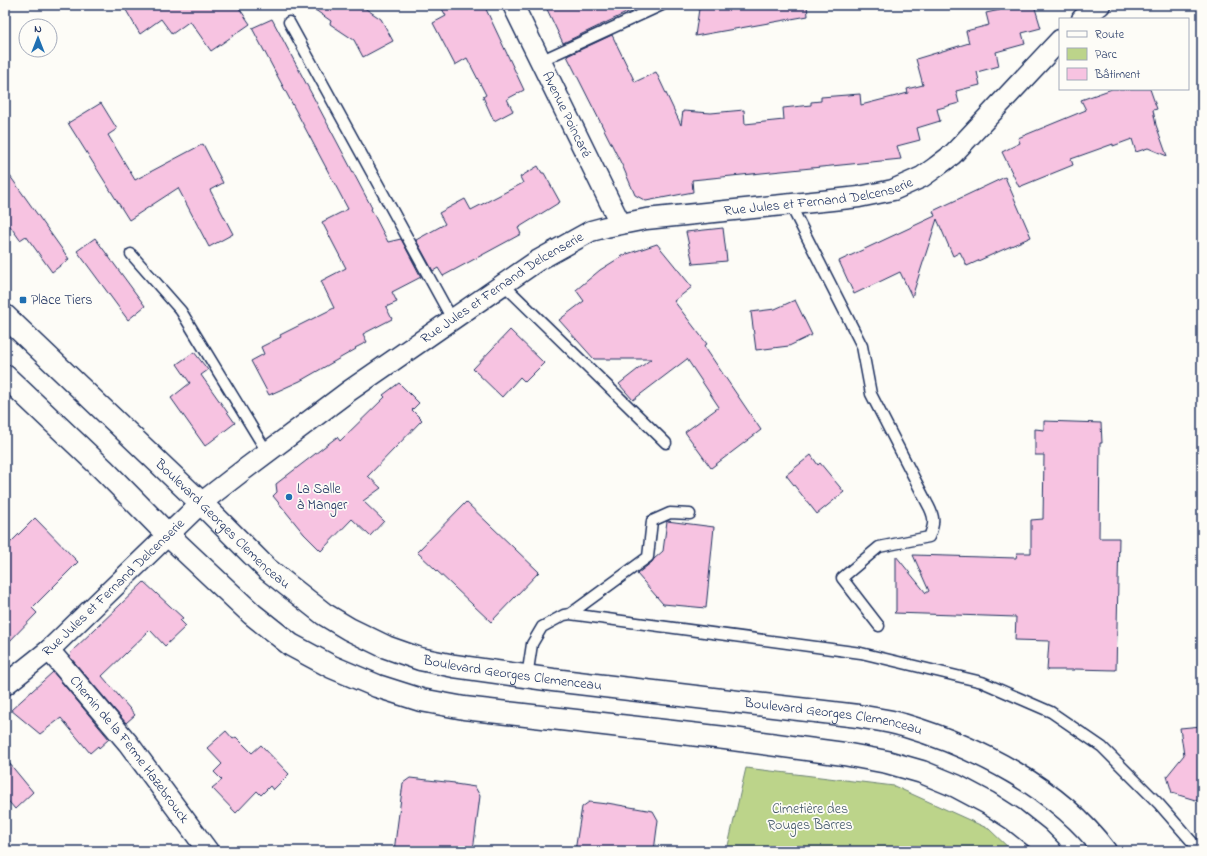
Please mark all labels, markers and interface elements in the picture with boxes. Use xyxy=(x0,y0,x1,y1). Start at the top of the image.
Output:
north arrow xyxy=(18,18,58,58)
legend xyxy=(1059,18,1189,90)
text: N xyxy=(34,21,42,37)
text: Route xyxy=(1095,26,1125,44)
text: Parc xyxy=(1095,46,1117,64)
text: Bâtiment xyxy=(1094,66,1140,84)
street label: Avenue Poincaré xyxy=(537,68,597,162)
street label: Rue Jules et Fernand Delcenserie xyxy=(723,172,917,221)
street label: Rue Jules et Fernand Delcenserie xyxy=(416,226,588,349)
place label: Place Tiers xyxy=(31,290,92,311)
marker: Place Tiers xyxy=(18,295,28,305)
street label: Boulevard Georges Clemenceau xyxy=(150,453,295,594)
place label: La Salle à Manger xyxy=(297,479,348,517)
marker: La Salle à Manger xyxy=(284,492,294,502)
street label: Rue Jules et Fernand Delcenserie xyxy=(38,513,190,662)
street label: Boulevard Georges Clemenceau xyxy=(420,649,603,696)
street label: Chemin de la Ferme Hazebrouck xyxy=(65,671,195,828)
street label: Boulevard Georges Clemenceau xyxy=(742,692,925,741)
park label: Cimetière des Rouges Barres xyxy=(767,799,853,837)

